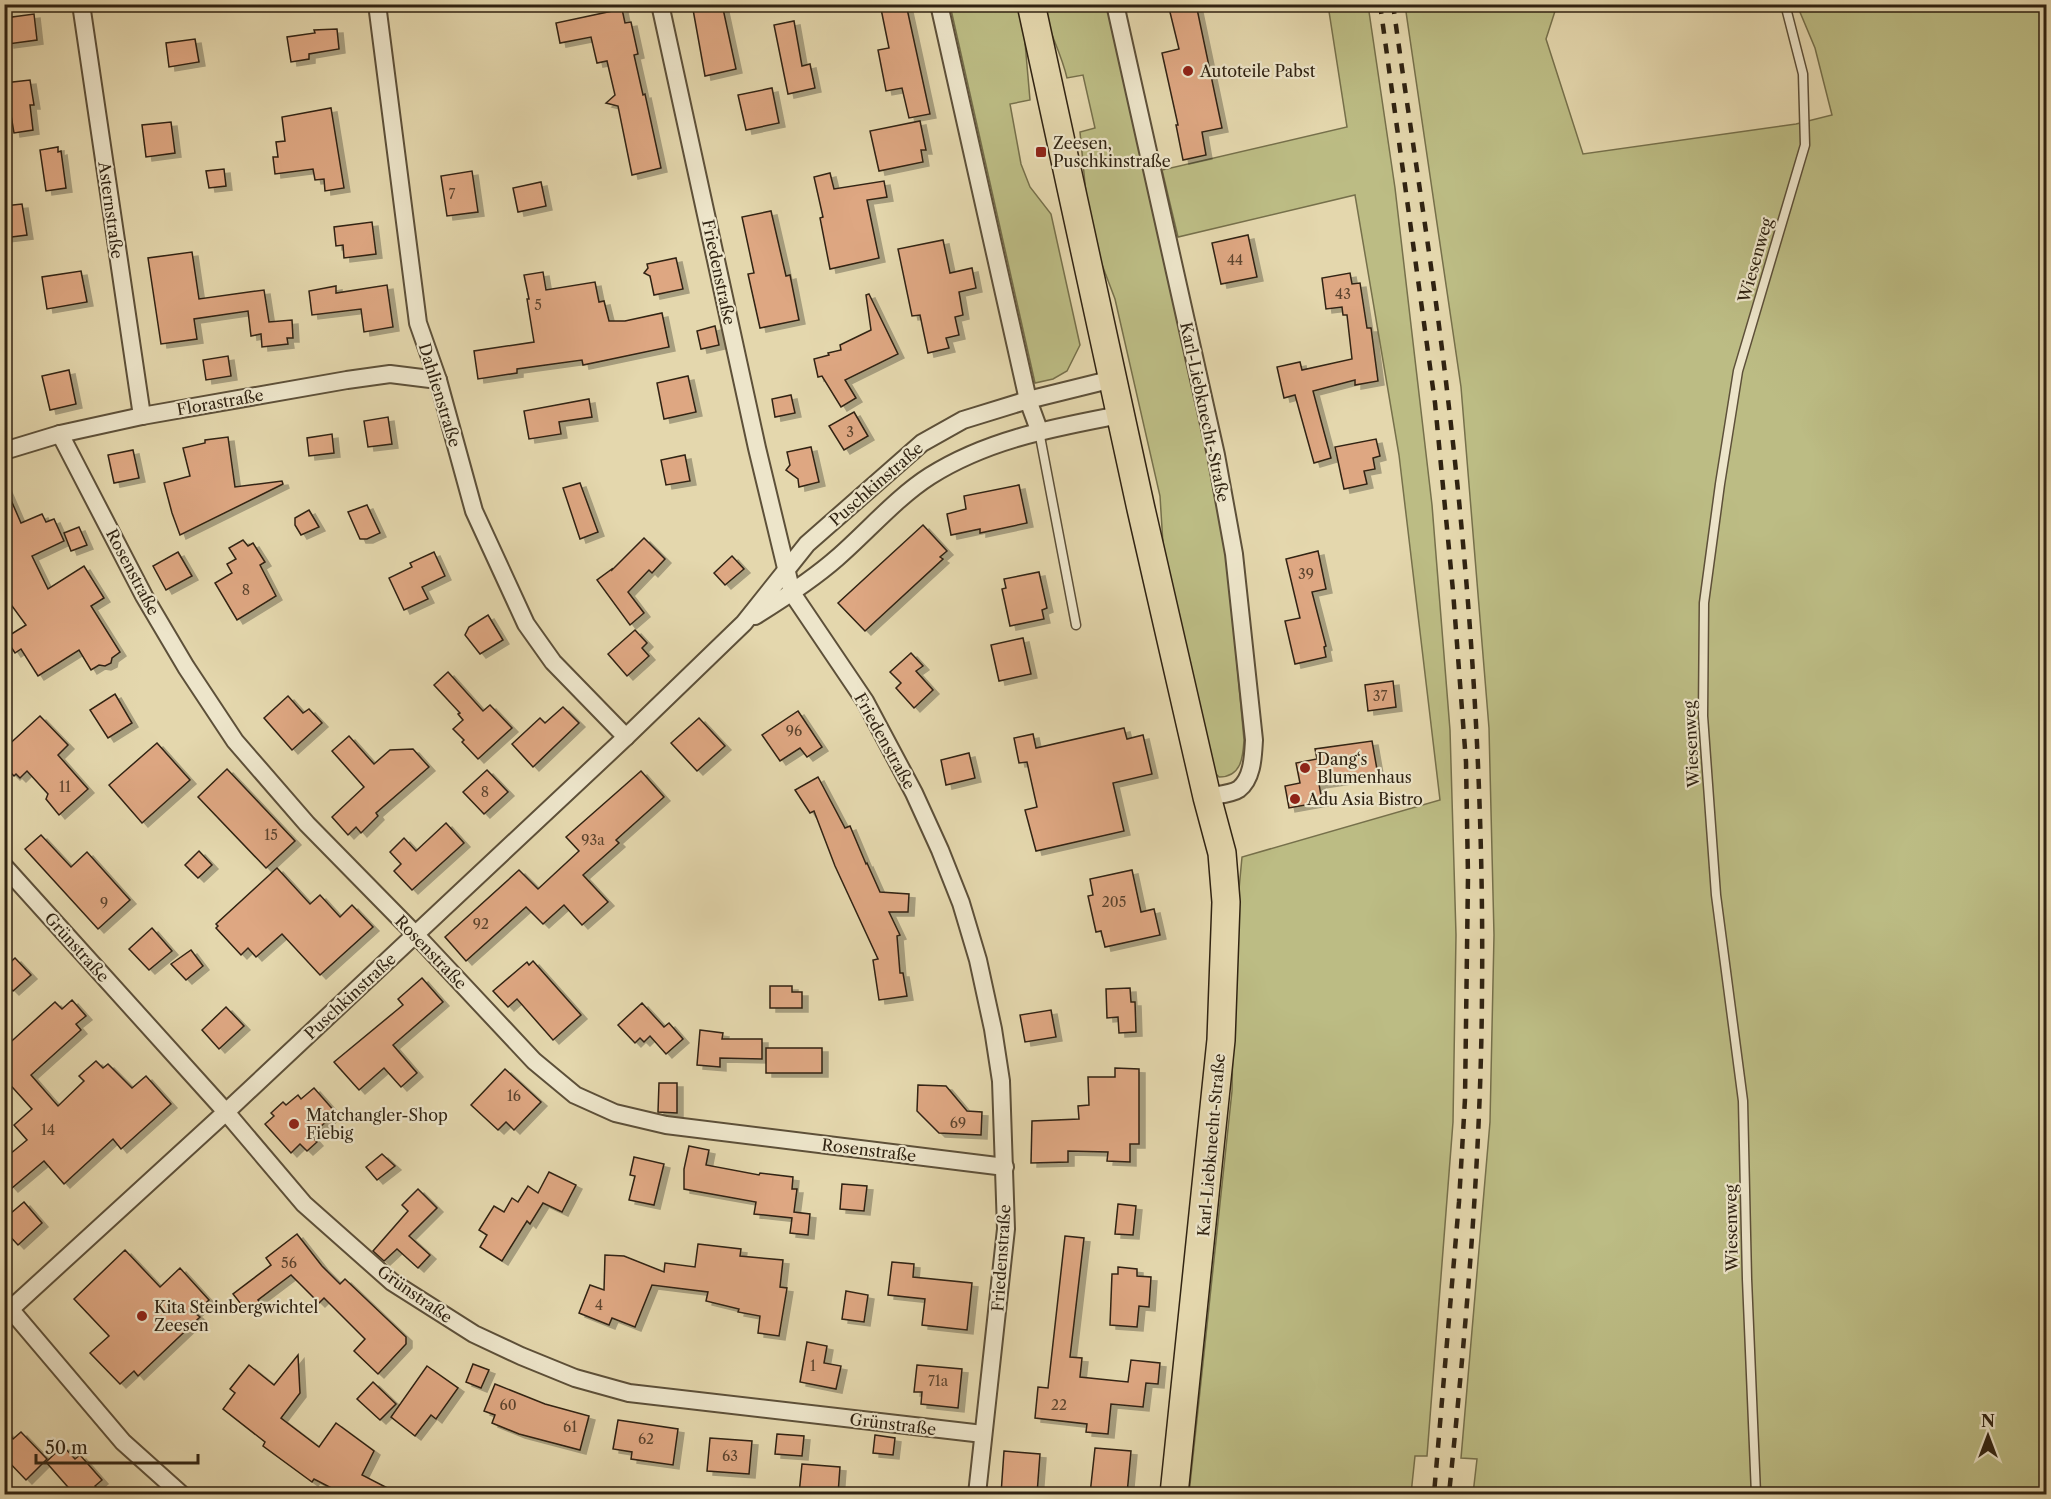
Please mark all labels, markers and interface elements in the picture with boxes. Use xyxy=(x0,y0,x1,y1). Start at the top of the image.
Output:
place label: Autoteile Pabst xyxy=(1199,61,1316,81)
marker: Autoteile Pabst xyxy=(1181,64,1195,78)
place label: Zeesen, Puschkinstraße xyxy=(1053,133,1171,171)
marker: Zeesen, Puschkinstraße xyxy=(1034,145,1048,159)
street label: Asternstraße xyxy=(94,159,128,260)
house number: 7 xyxy=(449,185,456,203)
street label: Wiesenweg xyxy=(1733,215,1777,306)
street label: Friedenstraße xyxy=(698,217,740,327)
house number: 44 xyxy=(1227,251,1243,269)
house number: 43 xyxy=(1335,285,1351,303)
house number: 5 xyxy=(534,296,542,314)
street label: Karl-Liebknecht-Straße xyxy=(1176,320,1234,504)
street label: Dahlienstraße xyxy=(415,341,465,449)
street label: Florastraße xyxy=(175,385,265,419)
house number: 3 xyxy=(846,423,854,441)
street label: Puschkinstraße xyxy=(825,438,927,530)
street label: Rosenstraße xyxy=(102,525,164,619)
house number: 39 xyxy=(1298,565,1314,583)
house number: 8 xyxy=(242,581,250,599)
house number: 37 xyxy=(1373,687,1387,705)
street label: Friedenstraße xyxy=(850,689,920,793)
street label: Wiesenweg xyxy=(1679,699,1703,789)
house number: 96 xyxy=(786,722,802,740)
place label: Dang‘s Blumenhaus xyxy=(1317,749,1412,787)
marker: Dang‘s Blumenhaus xyxy=(1298,761,1312,775)
house number: 11 xyxy=(59,778,71,796)
house number: 8 xyxy=(481,783,489,801)
place label: Adu Asia Bistro xyxy=(1306,789,1423,809)
marker: Adu Asia Bistro xyxy=(1288,792,1302,806)
house number: 15 xyxy=(264,826,278,844)
house number: 93a xyxy=(581,831,605,849)
house number: 205 xyxy=(1102,893,1126,911)
house number: 9 xyxy=(100,894,108,912)
street label: Grünstraße xyxy=(40,908,114,986)
street label: Rosenstraße xyxy=(391,911,471,993)
house number: 92 xyxy=(473,915,489,933)
street label: Puschkinstraße xyxy=(300,949,400,1043)
street label: Karl-Liebknecht-Straße xyxy=(1193,1053,1229,1237)
house number: 16 xyxy=(507,1087,521,1105)
place label: Matchangler-Shop Fiebig xyxy=(306,1105,448,1143)
house number: 69 xyxy=(950,1114,966,1132)
marker: Matchangler-Shop Fiebig xyxy=(287,1117,301,1131)
house number: 14 xyxy=(41,1121,55,1139)
street label: Rosenstraße xyxy=(821,1134,917,1166)
street label: Wiesenweg xyxy=(1720,1184,1742,1273)
street label: Friedenstraße xyxy=(987,1204,1015,1312)
house number: 56 xyxy=(281,1254,297,1272)
street label: Grünstraße xyxy=(374,1261,456,1327)
house number: 4 xyxy=(595,1296,603,1314)
place label: Kita Steinbergwichtel Zeesen xyxy=(154,1297,318,1335)
marker: Kita Steinbergwichtel Zeesen xyxy=(135,1309,149,1323)
house number: 1 xyxy=(810,1357,816,1375)
house number: 71a xyxy=(928,1372,949,1390)
house number: 60 xyxy=(499,1396,517,1414)
house number: 22 xyxy=(1051,1396,1067,1414)
north arrow xyxy=(1958,1406,2018,1466)
street label: Grünstraße xyxy=(849,1409,937,1439)
text: N xyxy=(1981,1411,1995,1431)
house number: 61 xyxy=(563,1418,577,1436)
scale bar xyxy=(36,1427,198,1465)
house number: 62 xyxy=(638,1430,654,1448)
text: 50 m xyxy=(45,1437,88,1459)
house number: 63 xyxy=(722,1447,738,1465)

